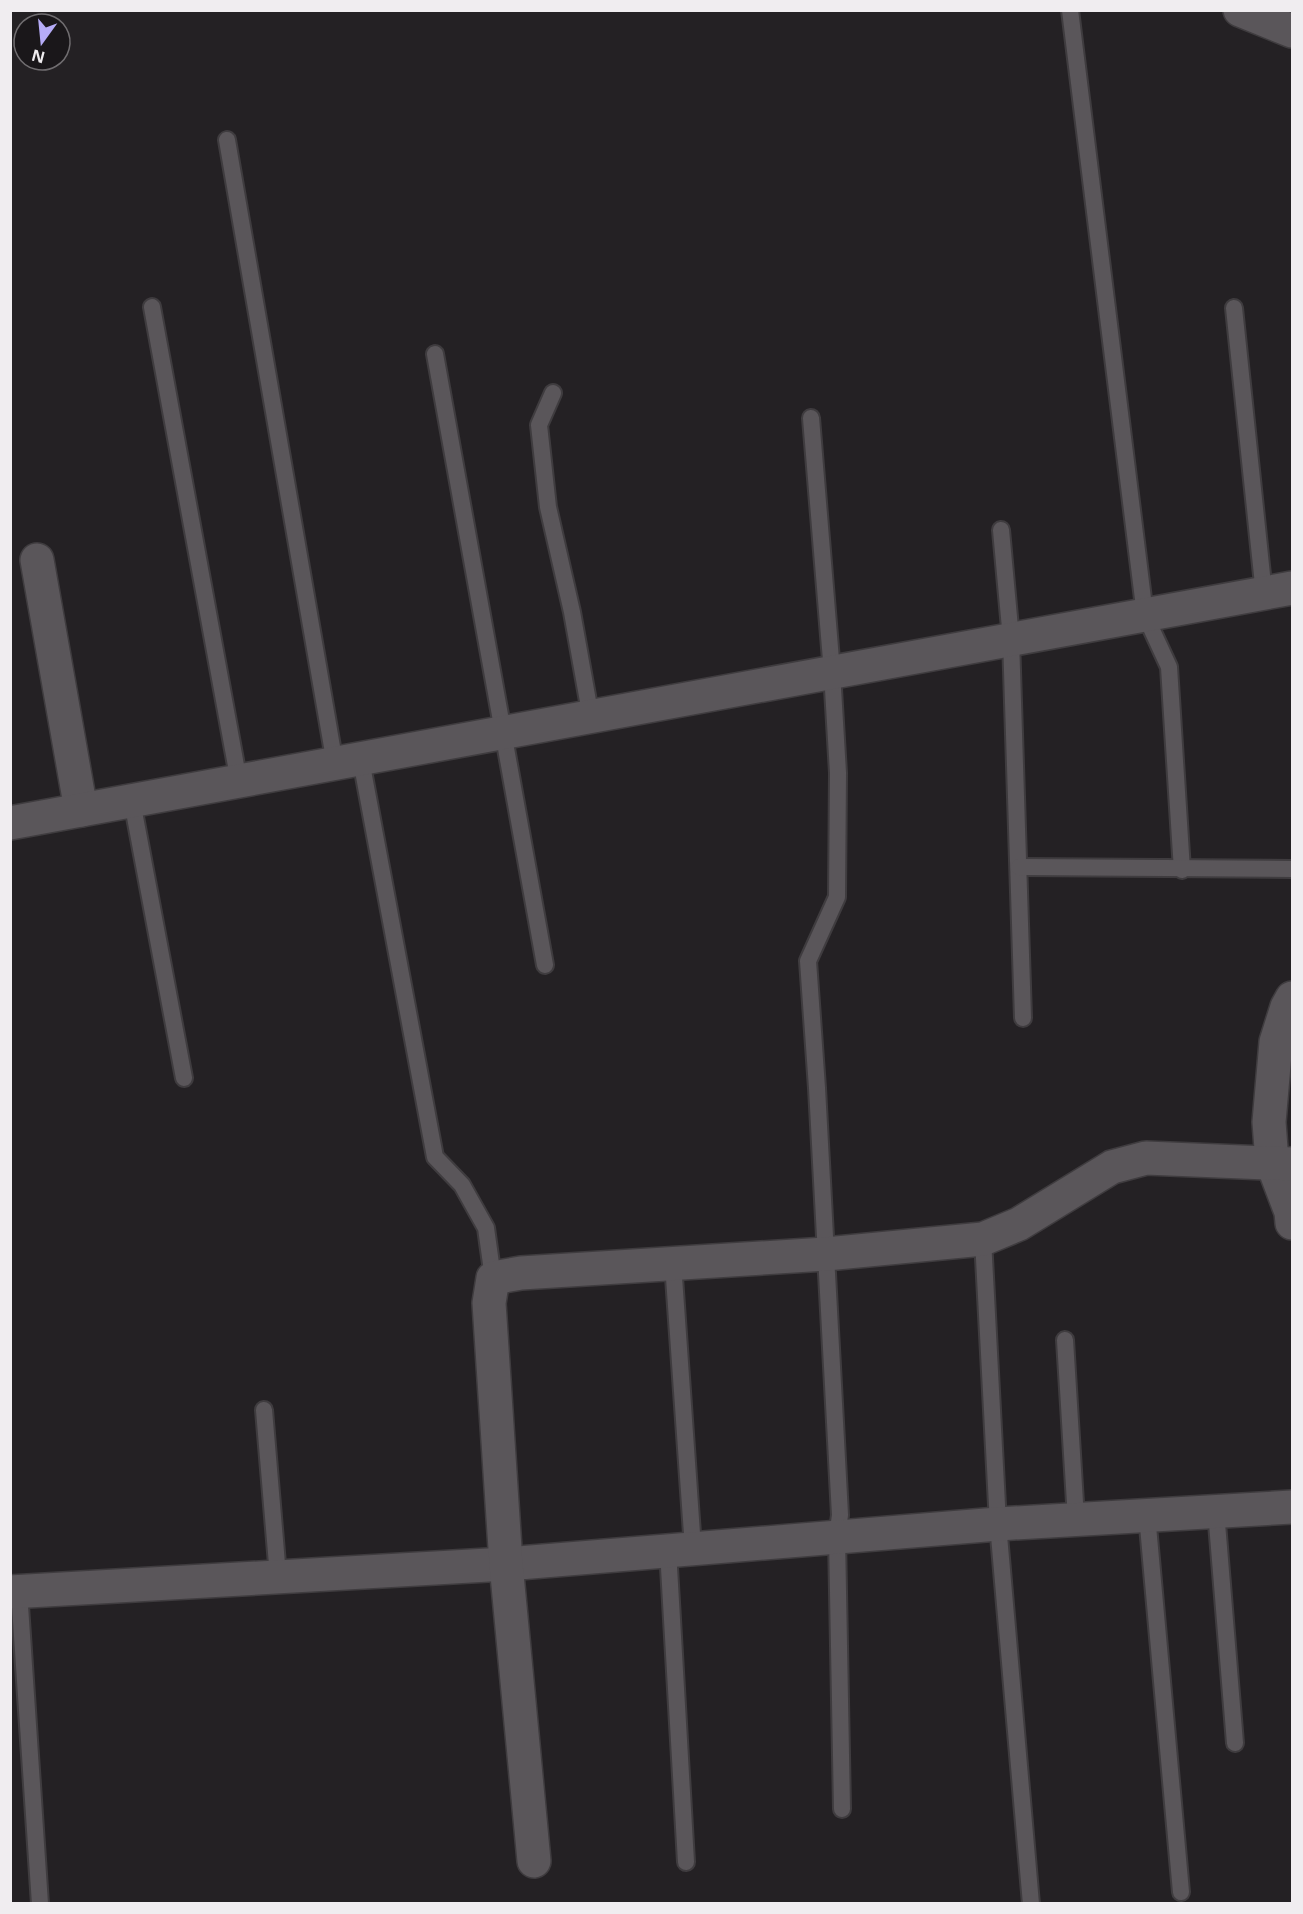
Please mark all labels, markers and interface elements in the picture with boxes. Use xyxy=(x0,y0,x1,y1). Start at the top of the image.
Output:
north arrow xyxy=(12,12,72,72)
text: N xyxy=(29,44,47,69)

